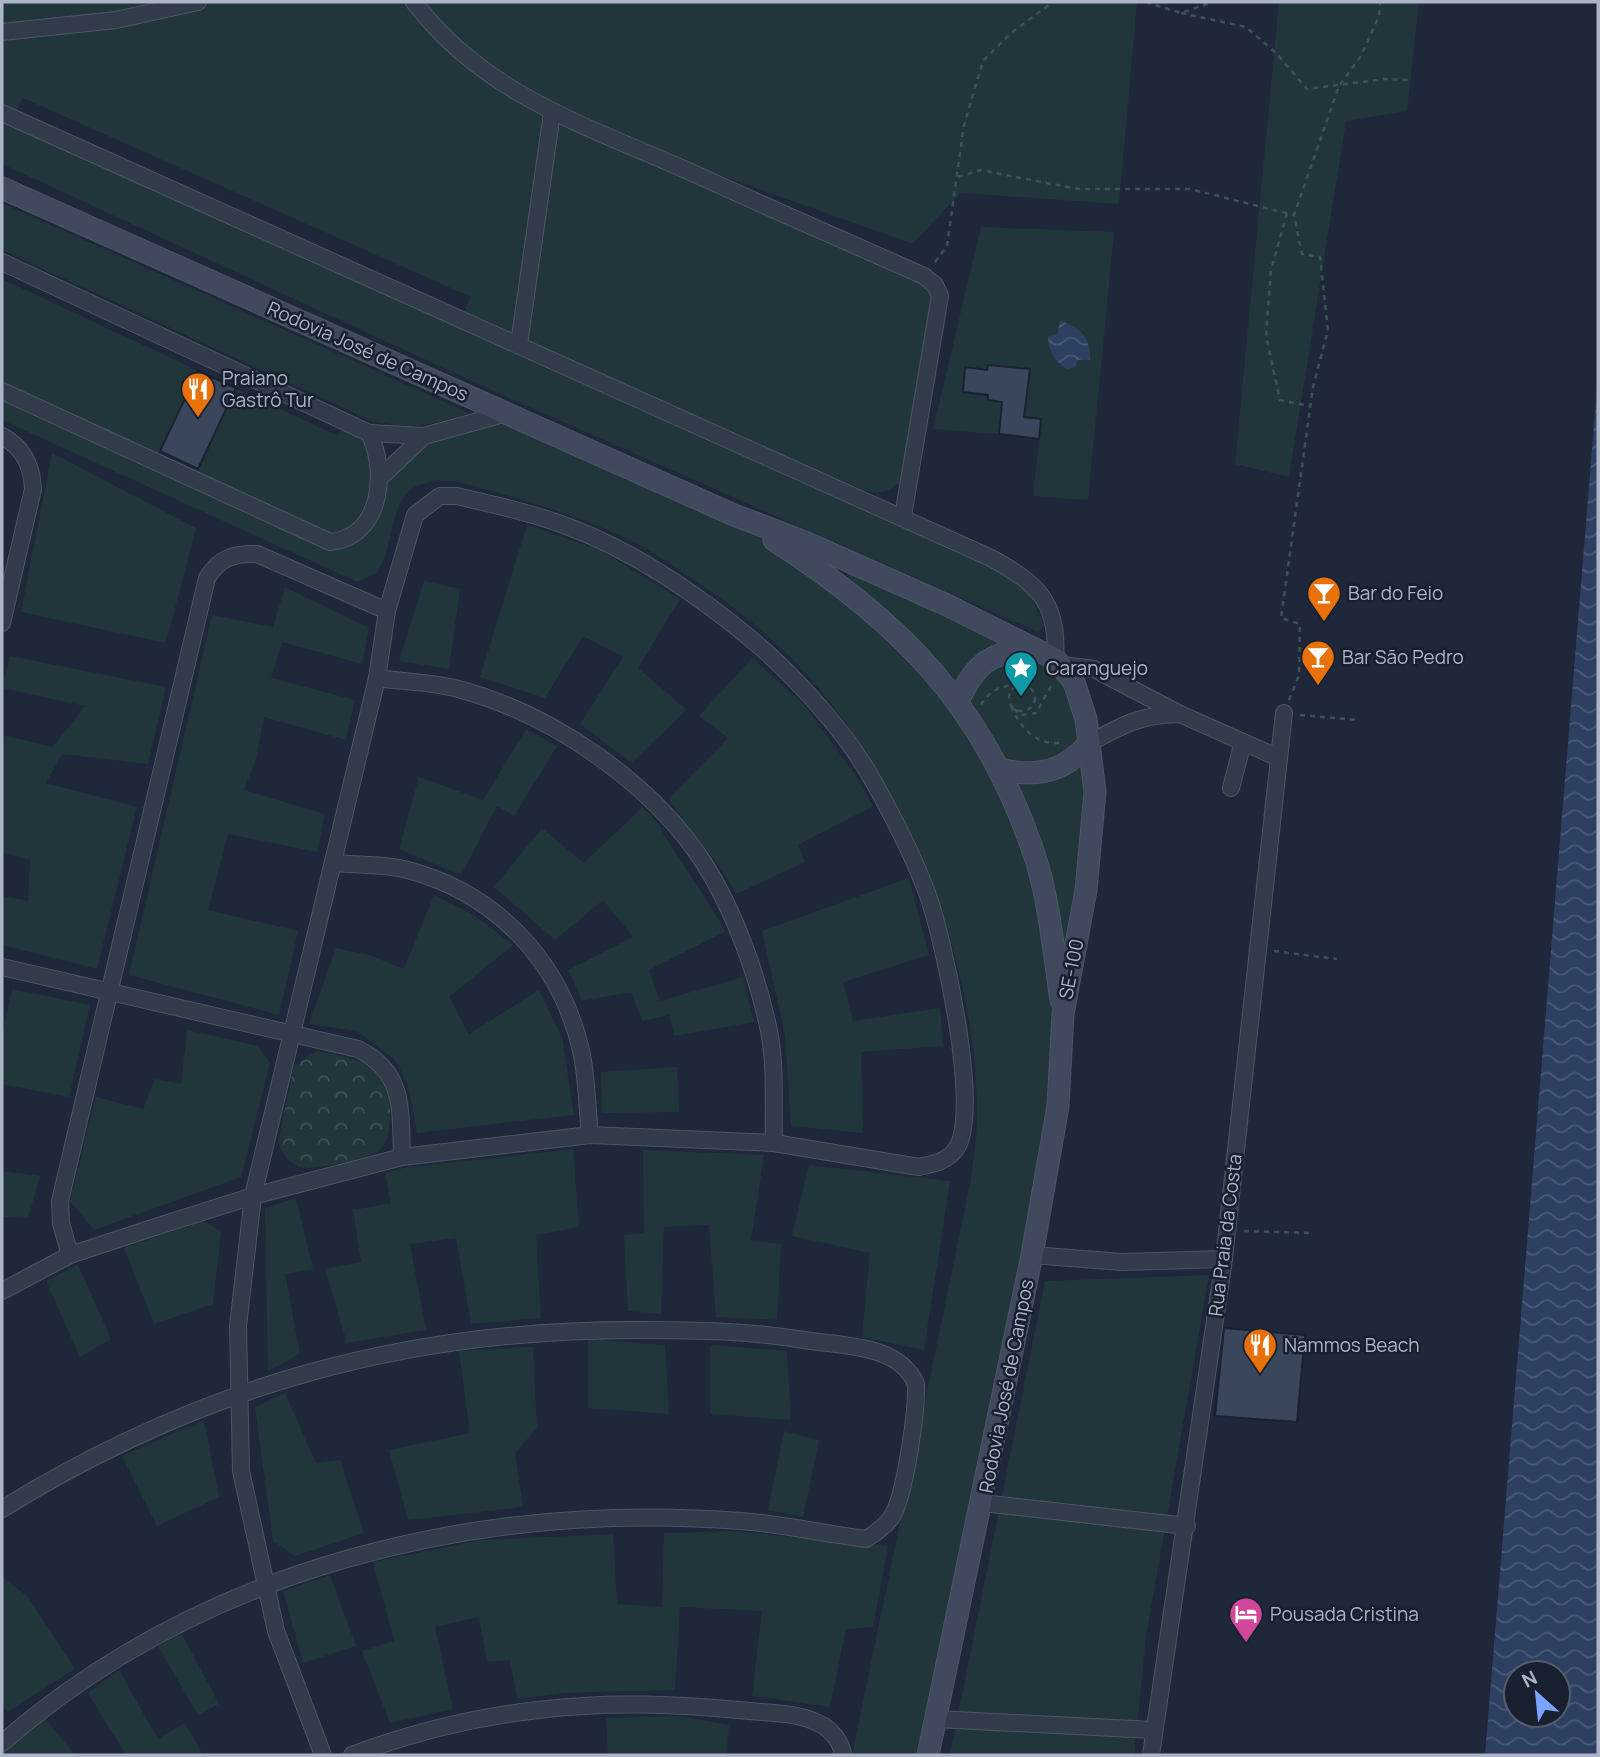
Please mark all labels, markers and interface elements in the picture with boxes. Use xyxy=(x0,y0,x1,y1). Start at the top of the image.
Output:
street label: Rodovia José de Campos xyxy=(263,295,473,407)
place label: Praiano Gastrô Tur xyxy=(222,365,314,413)
restaurant icon: Praiano Gastrô Tur xyxy=(179,370,217,419)
bar icon: Bar do Feio xyxy=(1305,574,1343,623)
place label: Bar do Feio xyxy=(1348,580,1443,606)
bar icon: Bar São Pedro xyxy=(1299,638,1337,687)
place label: Bar São Pedro xyxy=(1342,644,1464,670)
place icon: Caranguejo xyxy=(1002,649,1040,698)
place label: Caranguejo xyxy=(1046,655,1148,681)
street label: SE-100 xyxy=(1052,937,1090,1001)
street label: Rua Praia da Costa xyxy=(1202,1152,1248,1318)
street label: Rodovia José de Campos xyxy=(972,1277,1040,1495)
restaurant icon: Nammos Beach xyxy=(1241,1326,1279,1375)
place label: Nammos Beach xyxy=(1284,1332,1420,1358)
hotel icon: Pousada Cristina xyxy=(1227,1595,1265,1644)
place label: Pousada Cristina xyxy=(1270,1601,1419,1627)
north arrow xyxy=(1502,1659,1572,1729)
text: N xyxy=(1517,1664,1541,1694)

